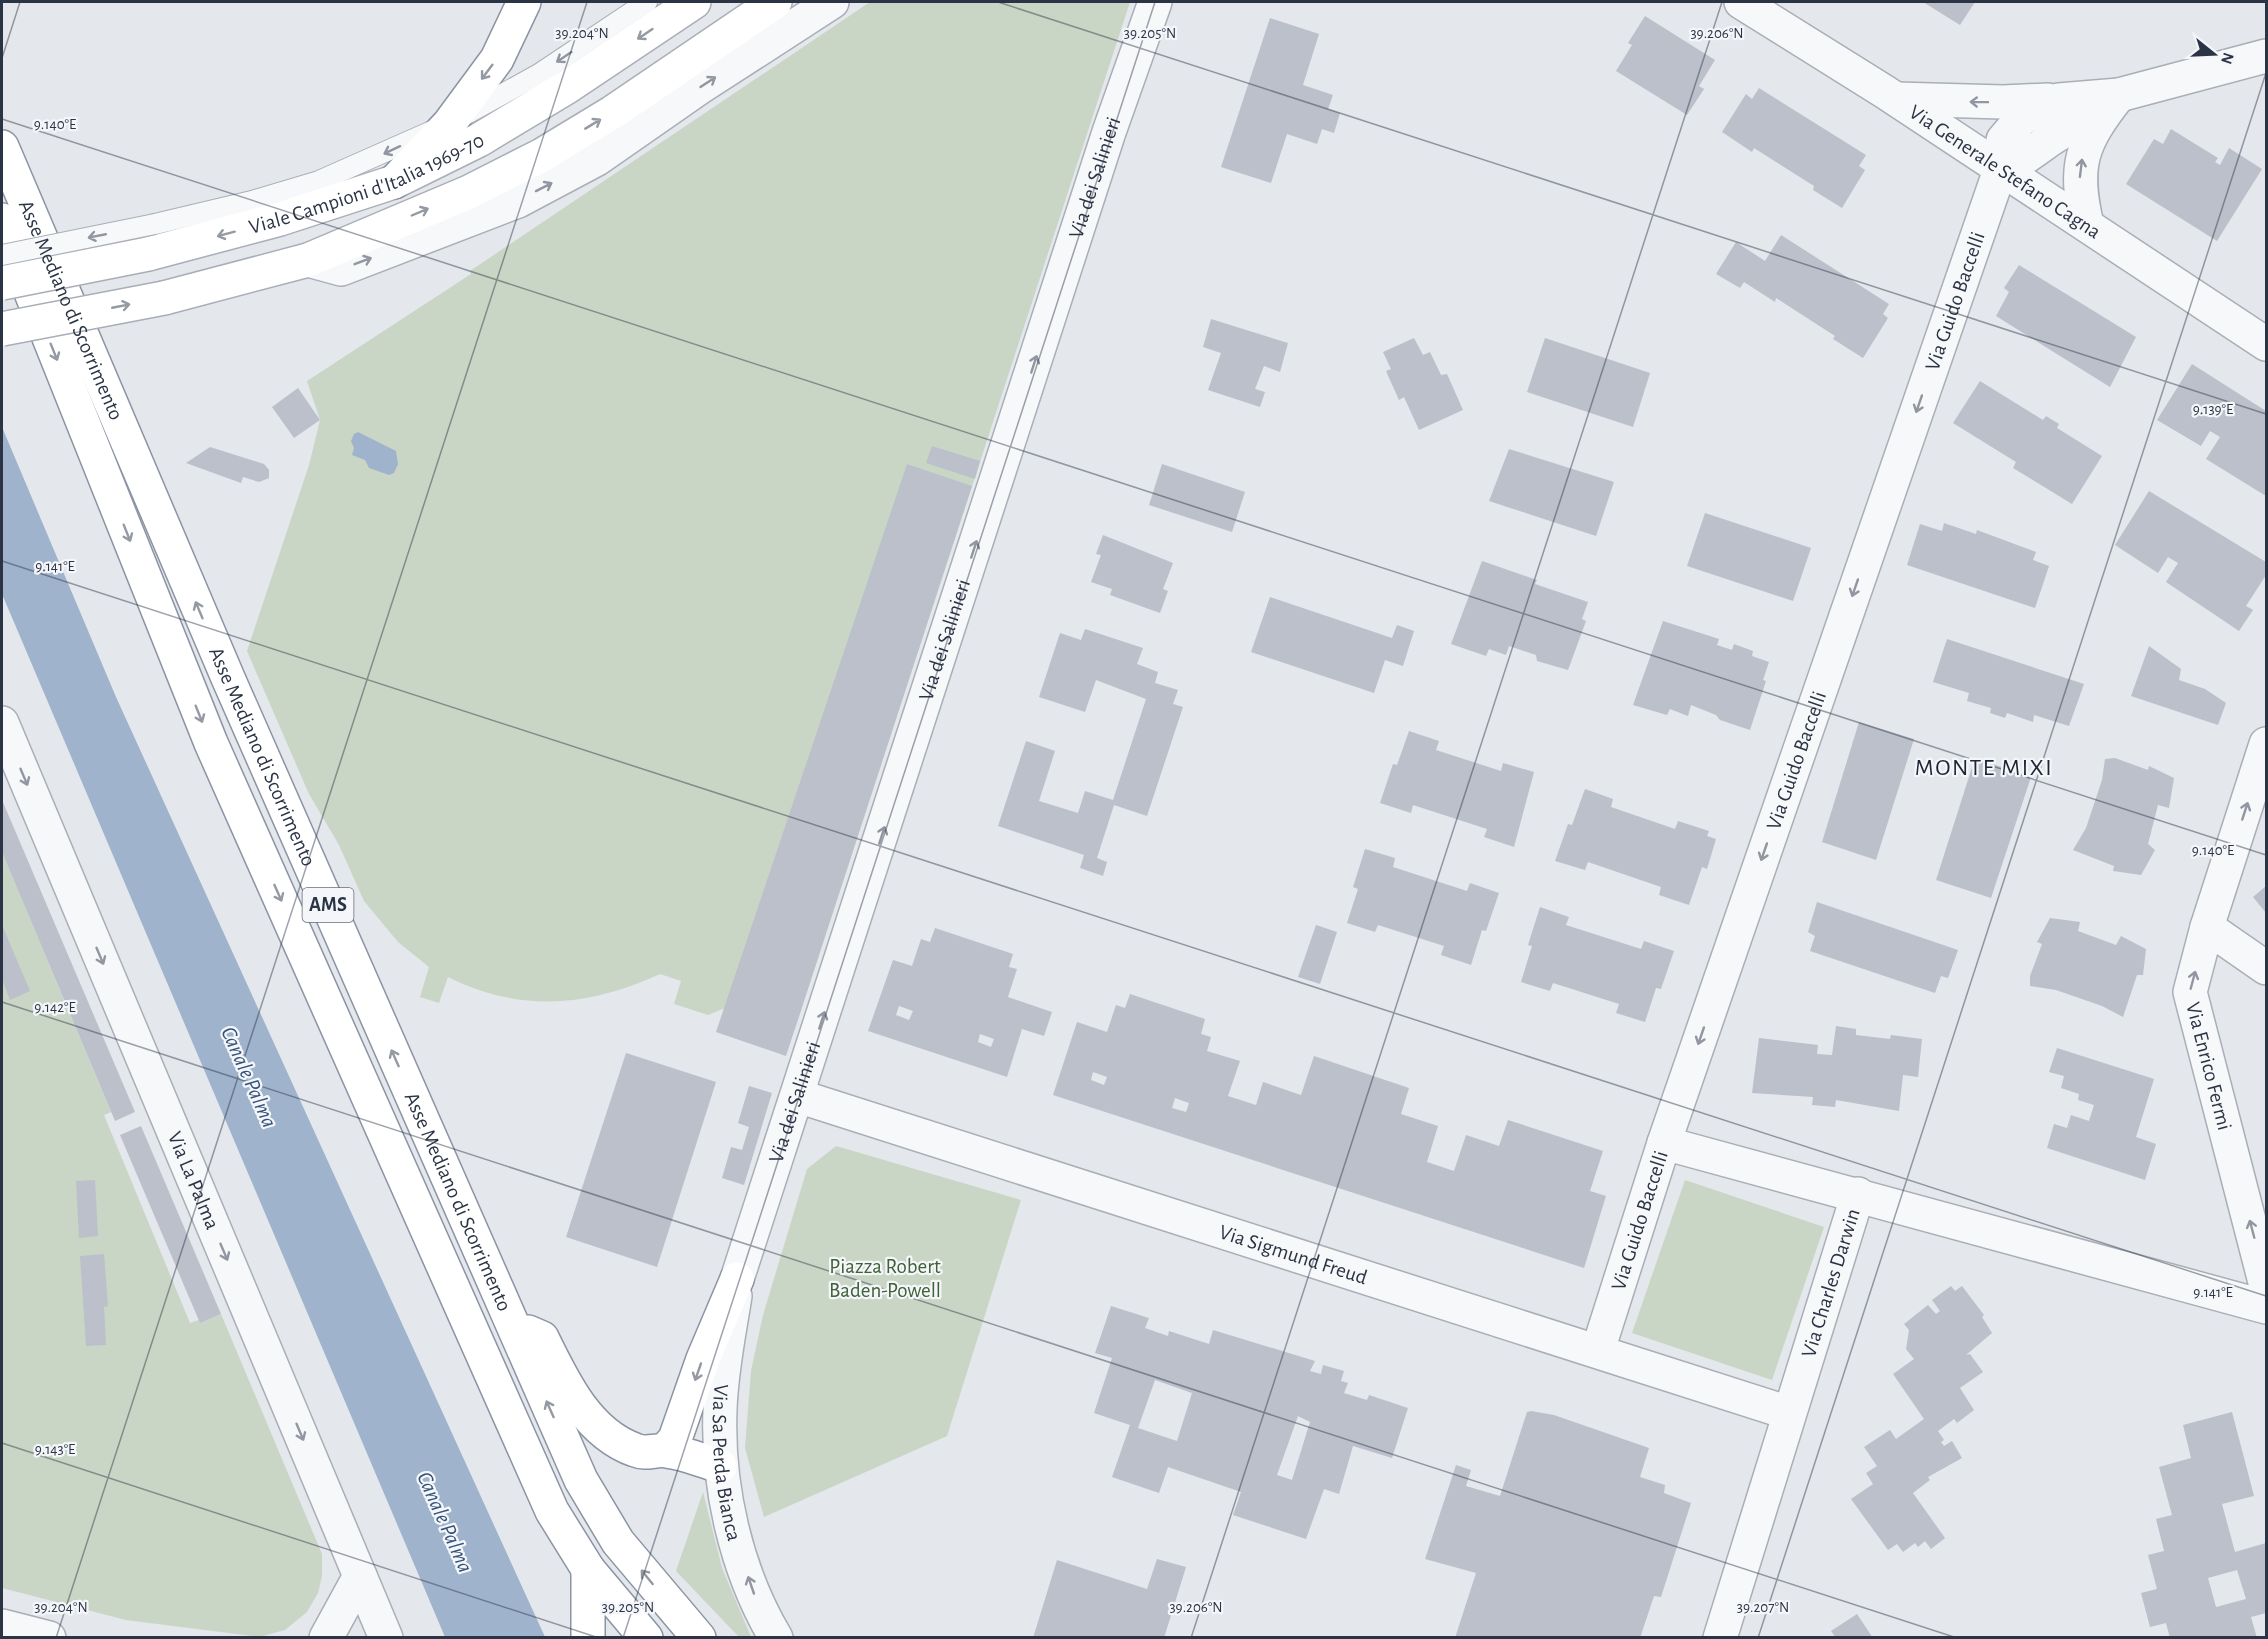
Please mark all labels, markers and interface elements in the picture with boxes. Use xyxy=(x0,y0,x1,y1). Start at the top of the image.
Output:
north arrow xyxy=(2184,24,2244,84)
text: 39.204°N xyxy=(555,26,609,41)
text: 39.205°N xyxy=(1124,26,1176,41)
text: 39.206°N xyxy=(1690,26,1744,41)
one-way arrow xyxy=(638,28,654,40)
text: N xyxy=(2218,51,2237,66)
one-way arrow xyxy=(556,52,573,64)
one-way arrow xyxy=(481,63,494,79)
one-way arrow xyxy=(699,76,716,88)
one-way arrow xyxy=(1970,96,1990,107)
street label: Via Generale Stefano Cagna xyxy=(1906,101,2105,242)
street label: Via dei Salinieri xyxy=(1065,114,1124,241)
text: 9.140°E xyxy=(34,117,76,132)
one-way arrow xyxy=(584,117,601,129)
street label: Viale Campioni d'Italia 1969-70 xyxy=(247,129,487,237)
one-way arrow xyxy=(384,144,402,156)
one-way arrow xyxy=(2076,159,2087,178)
one-way arrow xyxy=(534,181,552,192)
street label: Asse Mediano di Scorrimento xyxy=(15,197,127,423)
one-way arrow xyxy=(410,206,428,218)
one-way arrow xyxy=(217,228,236,240)
street label: Via Guido Baccelli xyxy=(1921,229,1988,373)
one-way arrow xyxy=(88,231,108,242)
one-way arrow xyxy=(353,255,372,266)
one-way arrow xyxy=(111,300,130,311)
one-way arrow xyxy=(50,342,61,361)
one-way arrow xyxy=(1029,355,1040,374)
one-way arrow xyxy=(1912,394,1923,413)
text: 9.139°E xyxy=(2193,402,2233,417)
one-way arrow xyxy=(122,523,133,542)
one-way arrow xyxy=(969,540,980,559)
text: 9.141°E xyxy=(35,559,75,574)
street label: Via dei Salinieri xyxy=(915,576,974,703)
one-way arrow xyxy=(1849,578,1860,597)
one-way arrow xyxy=(193,601,204,620)
street label: Asse Mediano di Scorrimento xyxy=(206,644,320,869)
street label: Via Guido Baccelli xyxy=(1763,688,1830,832)
one-way arrow xyxy=(195,704,206,723)
district label: MONTE MIXI xyxy=(1915,756,2053,780)
one-way arrow xyxy=(19,767,30,785)
one-way arrow xyxy=(2240,803,2251,821)
one-way arrow xyxy=(877,826,888,845)
one-way arrow xyxy=(1758,842,1769,861)
text: 9.140°E xyxy=(2192,843,2234,858)
one-way arrow xyxy=(272,883,284,901)
road number: AMS xyxy=(302,888,354,922)
one-way arrow xyxy=(95,947,106,965)
one-way arrow xyxy=(2188,971,2200,990)
text: 9.142°E xyxy=(34,1000,76,1015)
street label: Via Enrico Fermi xyxy=(2183,1000,2236,1132)
one-way arrow xyxy=(817,1011,828,1030)
water label: Canale Palma xyxy=(217,1023,281,1131)
one-way arrow xyxy=(1694,1027,1705,1045)
street label: Via dei Salinieri xyxy=(765,1039,824,1165)
one-way arrow xyxy=(389,1049,400,1068)
street label: Asse Mediano di Scorrimento xyxy=(401,1089,516,1314)
street label: Via La Palma xyxy=(164,1128,224,1233)
street label: Via Guido Baccelli xyxy=(1607,1148,1671,1293)
street label: Via Charles Darwin xyxy=(1797,1206,1863,1360)
one-way arrow xyxy=(2245,1220,2257,1239)
street label: Via Sigmund Freud xyxy=(1217,1221,1370,1288)
one-way arrow xyxy=(219,1243,230,1261)
park label: Piazza Robert Baden-Powell xyxy=(829,1256,941,1301)
text: 9.141°E xyxy=(2193,1285,2233,1300)
one-way arrow xyxy=(692,1362,703,1381)
street label: Via Sa Perda Bianca xyxy=(709,1383,745,1543)
one-way arrow xyxy=(543,1401,555,1419)
one-way arrow xyxy=(295,1422,306,1441)
text: 9.143°E xyxy=(35,1442,75,1457)
water label: Canale Palma xyxy=(413,1468,477,1576)
one-way arrow xyxy=(640,1569,653,1585)
one-way arrow xyxy=(744,1576,755,1595)
text: 39.204°N xyxy=(34,1600,88,1615)
text: 39.205°N xyxy=(602,1600,654,1615)
text: 39.206°N xyxy=(1169,1600,1223,1615)
text: 39.207°N xyxy=(1737,1600,1789,1615)

